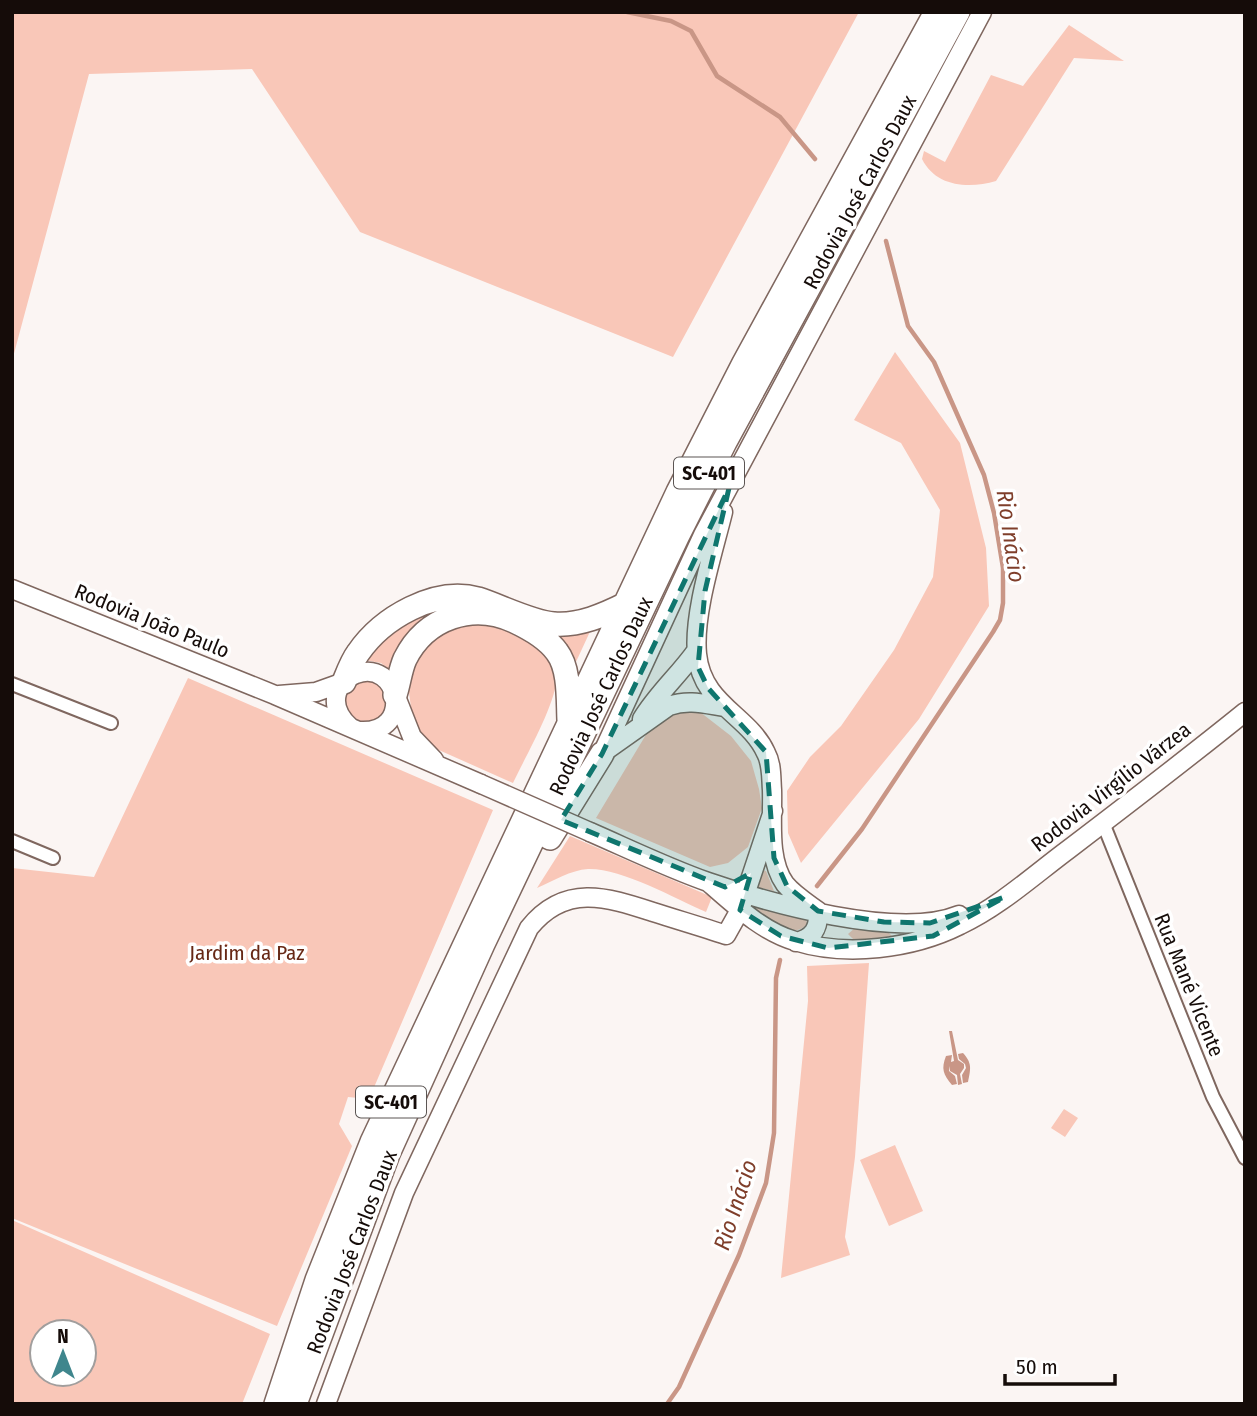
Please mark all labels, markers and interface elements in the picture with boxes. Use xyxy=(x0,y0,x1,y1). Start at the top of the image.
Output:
street label: Rodovia José Carlos Daux xyxy=(798,90,923,294)
road number: SC-401 xyxy=(674,458,744,488)
water label: Rio Inácio xyxy=(991,488,1031,584)
street label: Rodovia João Paulo xyxy=(71,578,233,664)
street label: Rodovia José Carlos Daux xyxy=(544,592,659,799)
street label: Rodovia Virgílio Várzea xyxy=(1026,717,1196,857)
street label: Rua Mané Vicente xyxy=(1148,910,1230,1060)
park label: Jardim da Paz xyxy=(189,940,305,966)
road number: SC-401 xyxy=(356,1086,426,1118)
street label: Rodovia José Carlos Daux xyxy=(301,1146,403,1358)
water label: Rio Inácio xyxy=(707,1156,763,1254)
north arrow xyxy=(28,1318,98,1388)
text: N xyxy=(57,1325,69,1348)
scale bar xyxy=(1005,1342,1115,1386)
text: 50 m xyxy=(1016,1354,1058,1380)

